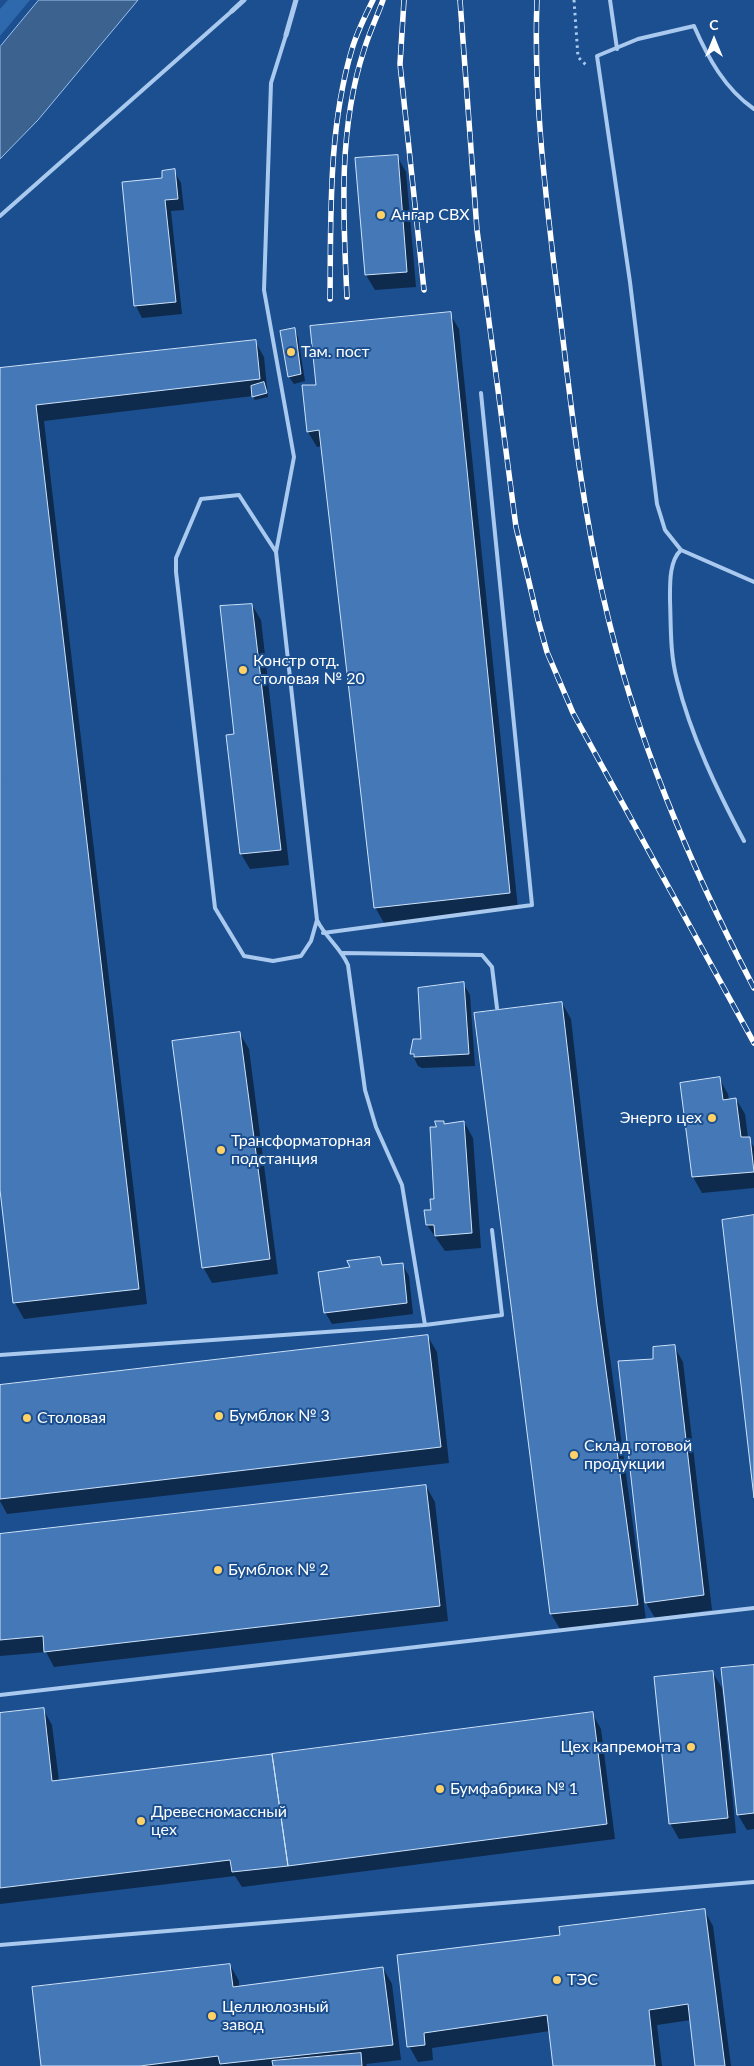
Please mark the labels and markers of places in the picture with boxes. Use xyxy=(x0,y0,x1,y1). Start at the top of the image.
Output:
place label: Ангар СВХ xyxy=(391,205,470,225)
marker: Ангар СВХ xyxy=(375,209,387,221)
place label: Там. пост xyxy=(301,342,370,362)
marker: Там. пост xyxy=(285,346,297,358)
place label: Констр отд. столовая № 20 xyxy=(253,651,365,689)
marker: Констр отд. столовая № 20 xyxy=(237,664,249,676)
place label: Энерго цех xyxy=(620,1108,702,1128)
marker: Энерго цех xyxy=(706,1112,718,1124)
place label: Трансформаторная подстанция xyxy=(231,1131,371,1169)
marker: Трансформаторная подстанция xyxy=(215,1144,227,1156)
place label: Бумблок № 3 xyxy=(229,1406,330,1426)
place label: Столовая xyxy=(37,1408,106,1428)
marker: Бумблок № 3 xyxy=(213,1410,225,1422)
marker: Столовая xyxy=(21,1412,33,1424)
place label: Склад готовой продукции xyxy=(584,1436,692,1474)
marker: Склад готовой продукции xyxy=(568,1449,580,1461)
place label: Бумблок № 2 xyxy=(228,1560,329,1580)
marker: Бумблок № 2 xyxy=(212,1564,224,1576)
place label: Цех капремонта xyxy=(561,1737,681,1757)
marker: Цех капремонта xyxy=(685,1741,697,1753)
place label: Бумфабрика № 1 xyxy=(450,1779,578,1799)
marker: Бумфабрика № 1 xyxy=(434,1783,446,1795)
place label: Древесномассный цех xyxy=(151,1802,287,1840)
marker: Древесномассный цех xyxy=(135,1815,147,1827)
place label: ТЭС xyxy=(567,1970,598,1990)
marker: ТЭС xyxy=(551,1974,563,1986)
place label: Целлюлозный завод xyxy=(222,1997,329,2035)
marker: Целлюлозный завод xyxy=(206,2010,218,2022)

